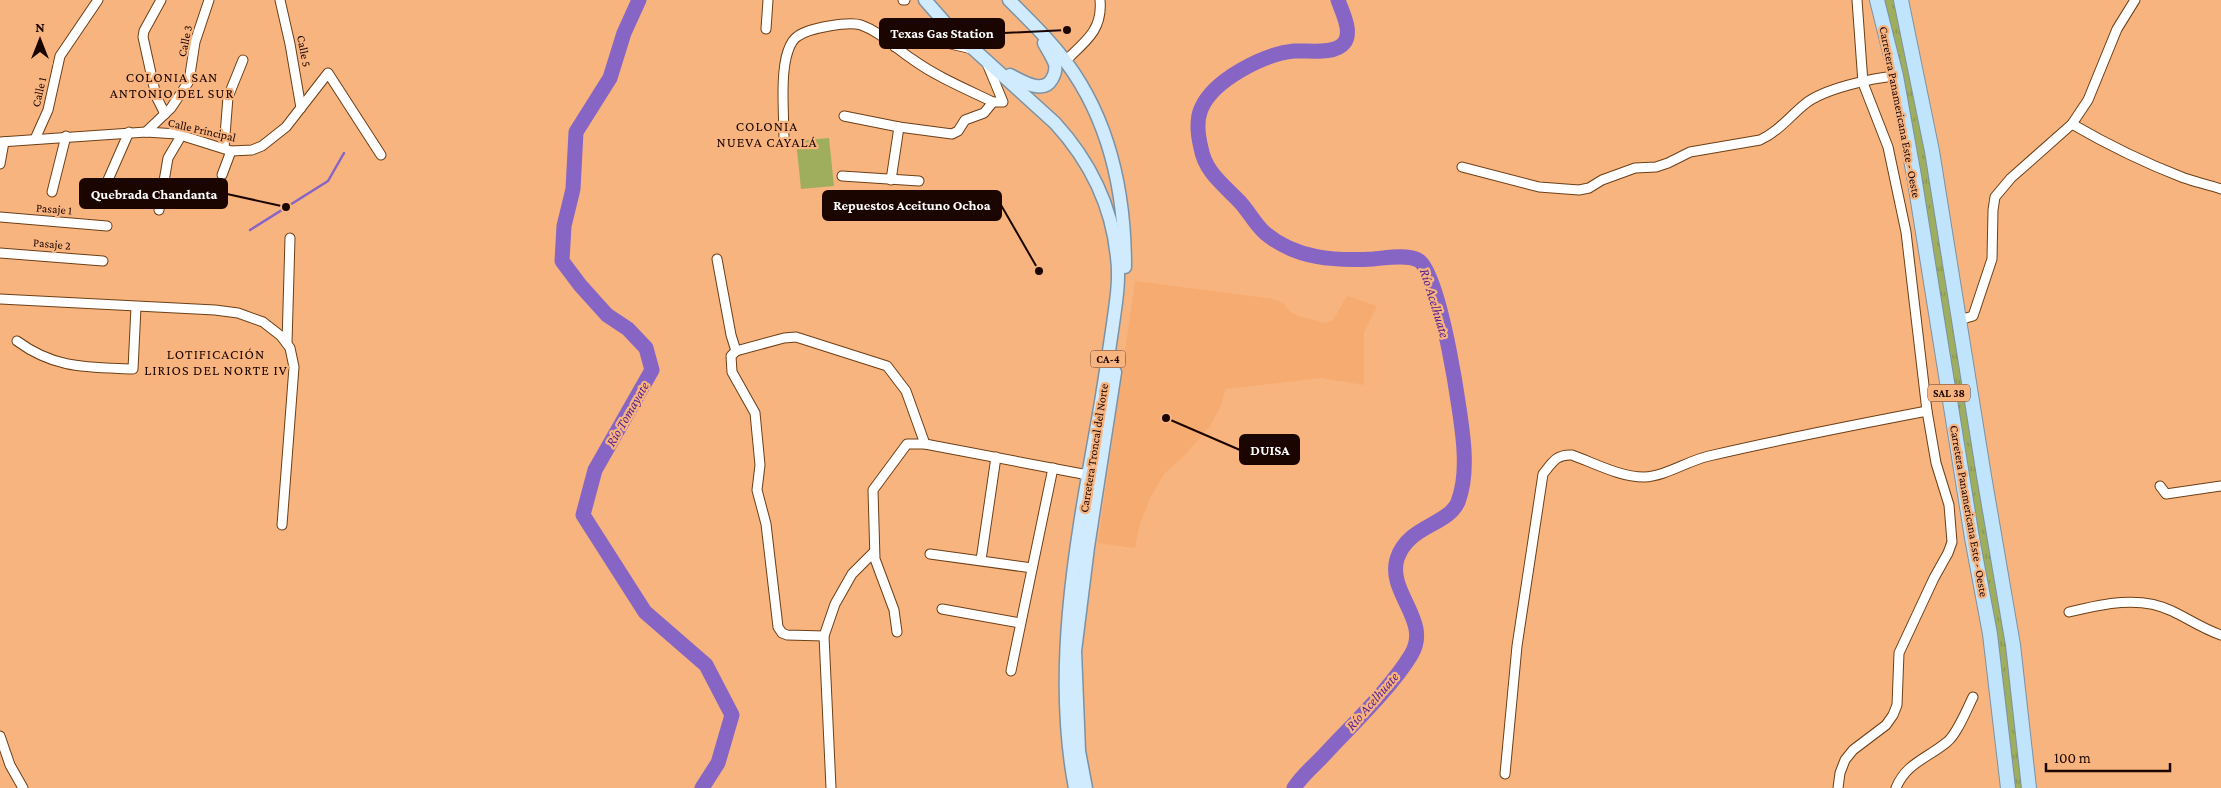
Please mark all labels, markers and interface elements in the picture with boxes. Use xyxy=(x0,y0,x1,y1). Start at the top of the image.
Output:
north arrow xyxy=(15,15,65,65)
text: N xyxy=(35,19,45,35)
callout: Texas Gas Station xyxy=(880,19,1004,48)
street label: Calle 3 xyxy=(175,24,195,58)
text: Texas Gas Station xyxy=(890,25,994,41)
street label: Carretera Panamericana Este - Oeste xyxy=(1877,25,1923,199)
street label: Calle 5 xyxy=(294,34,314,68)
district label: COLONIA SAN ANTONIO DEL SUR xyxy=(110,69,234,101)
street label: Calle 1 xyxy=(29,76,49,108)
street label: Calle Principal xyxy=(167,115,237,145)
district label: COLONIA NUEVA CAYALÁ xyxy=(717,118,817,150)
callout: Quebrada Chandanta xyxy=(80,179,227,208)
text: Quebrada Chandanta xyxy=(91,186,218,202)
callout: Repuestos Aceituno Ochoa xyxy=(823,191,1001,220)
text: Repuestos Aceituno Ochoa xyxy=(833,197,991,213)
street label: Pasaje 1 xyxy=(35,200,73,218)
street label: Pasaje 2 xyxy=(33,235,72,253)
water label: Río Acelhuate xyxy=(1417,267,1453,340)
district label: LOTIFICACIÓN LIRIOS DEL NORTE IV xyxy=(144,346,288,378)
road number: CA-4 xyxy=(1090,350,1126,368)
water label: Río Tomayate xyxy=(602,378,652,449)
street label: Carretera Troncal del Norte xyxy=(1077,383,1111,513)
road number: SAL 38 xyxy=(1928,384,1970,402)
street label: Carretera Panamericana Este - Oeste xyxy=(1947,424,1991,598)
callout: DUISA xyxy=(1240,435,1299,464)
text: DUISA xyxy=(1250,442,1290,458)
water label: Río Acelhuate xyxy=(1343,668,1402,733)
scale bar xyxy=(2046,740,2170,772)
text: 100 m xyxy=(2054,750,2091,766)

